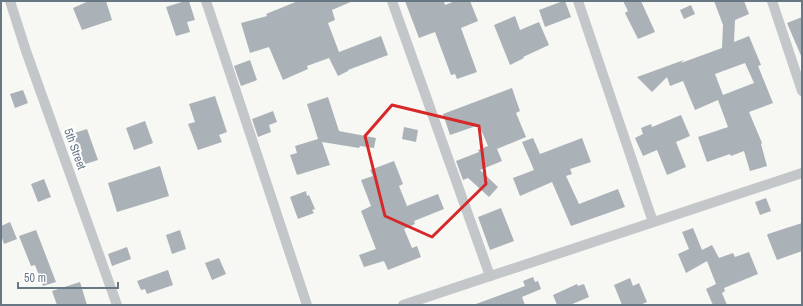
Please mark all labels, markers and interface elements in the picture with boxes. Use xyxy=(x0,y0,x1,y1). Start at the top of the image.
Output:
street label: 5th Street xyxy=(60,126,90,172)
scale bar xyxy=(18,264,118,290)
text: 50 m xyxy=(24,270,46,286)

